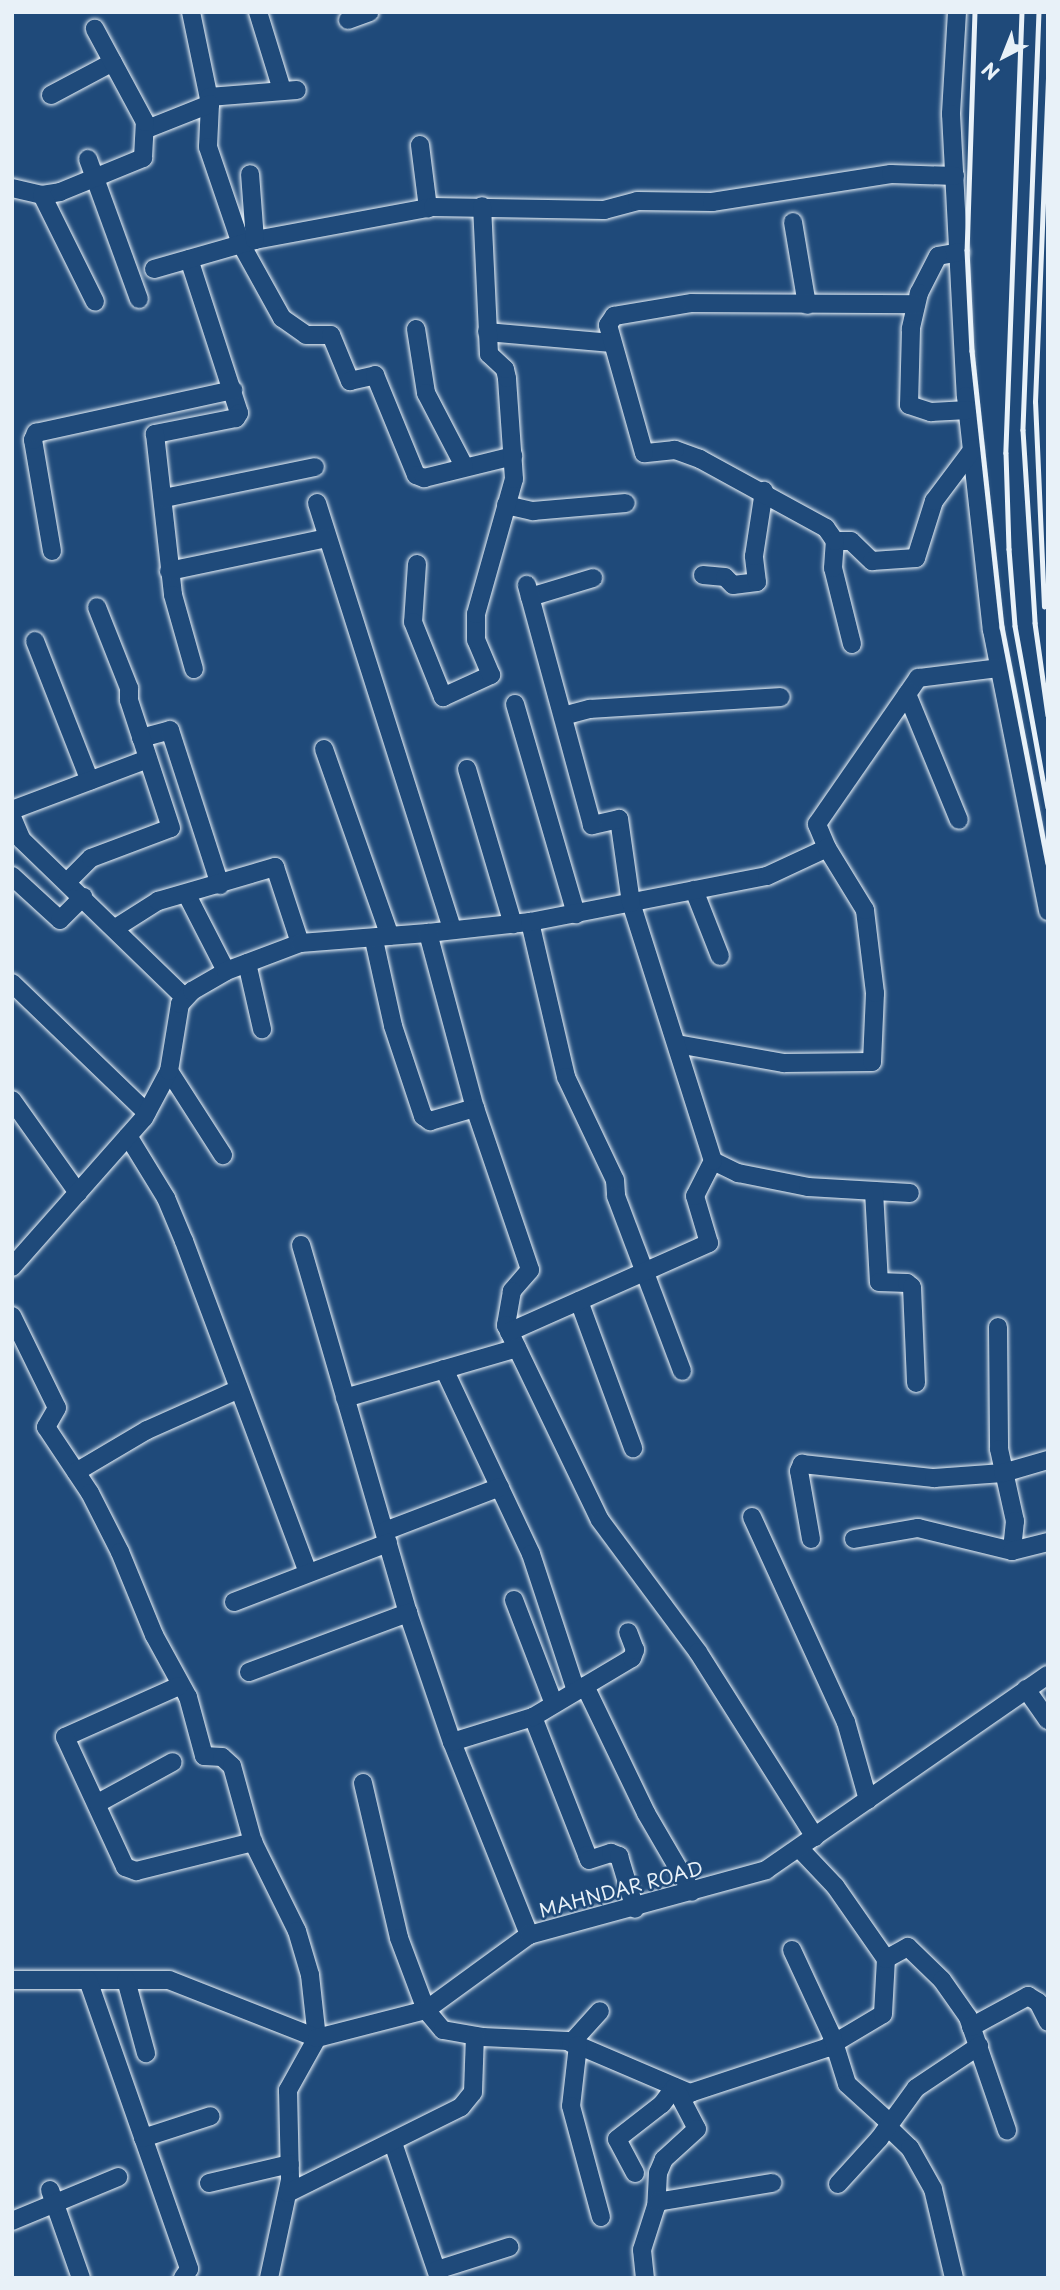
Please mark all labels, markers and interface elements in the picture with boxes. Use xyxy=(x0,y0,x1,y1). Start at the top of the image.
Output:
north arrow xyxy=(969,21,1039,91)
text: N xyxy=(975,56,1005,87)
street label: MAHNDAR ROAD xyxy=(536,1856,706,1922)

